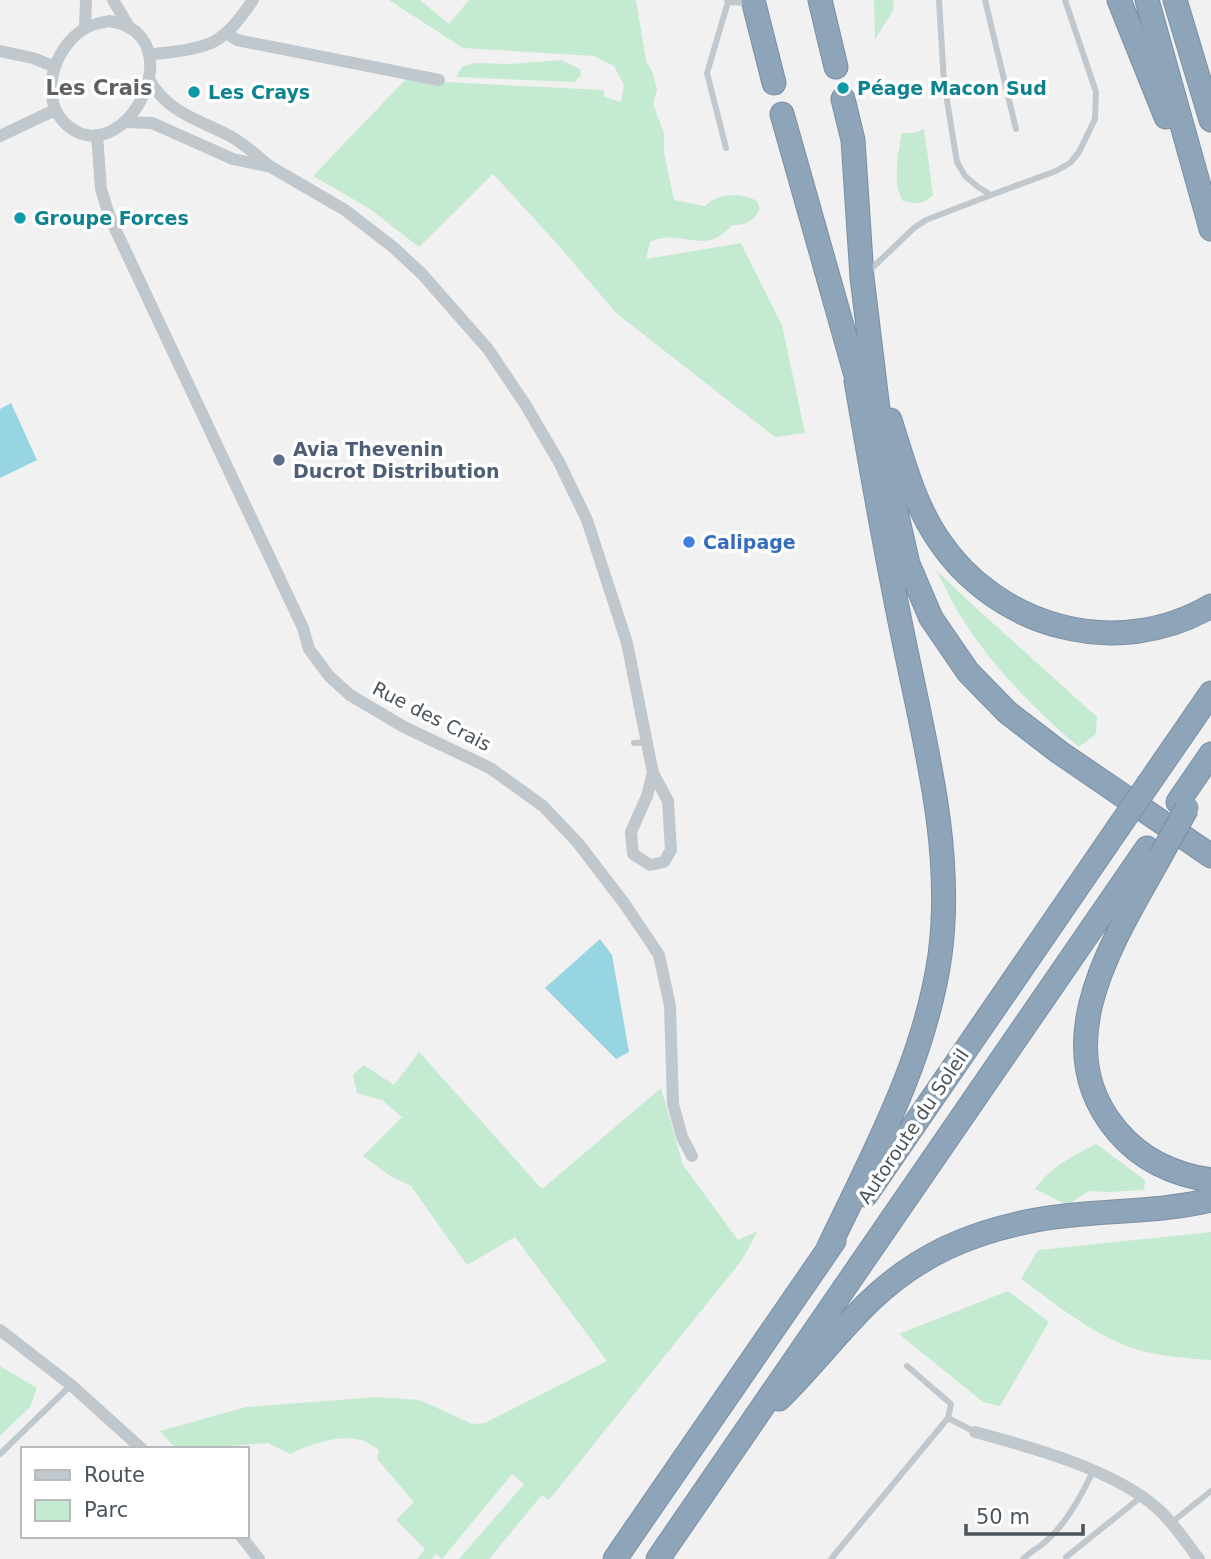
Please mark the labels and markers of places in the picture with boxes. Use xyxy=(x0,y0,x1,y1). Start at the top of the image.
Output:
place label: Péage Macon Sud xyxy=(857,77,1047,99)
marker: Péage Macon Sud xyxy=(835,80,851,96)
place label: Les Crays xyxy=(208,81,310,103)
marker: Les Crays xyxy=(186,84,202,100)
place label: Groupe Forces xyxy=(34,207,189,229)
marker: Groupe Forces xyxy=(12,210,28,226)
place label: Avia Thevenin Ducrot Distribution xyxy=(293,438,500,482)
marker: Avia Thevenin Ducrot Distribution xyxy=(271,452,287,468)
place label: Calipage xyxy=(703,531,796,553)
marker: Calipage xyxy=(681,534,697,550)

